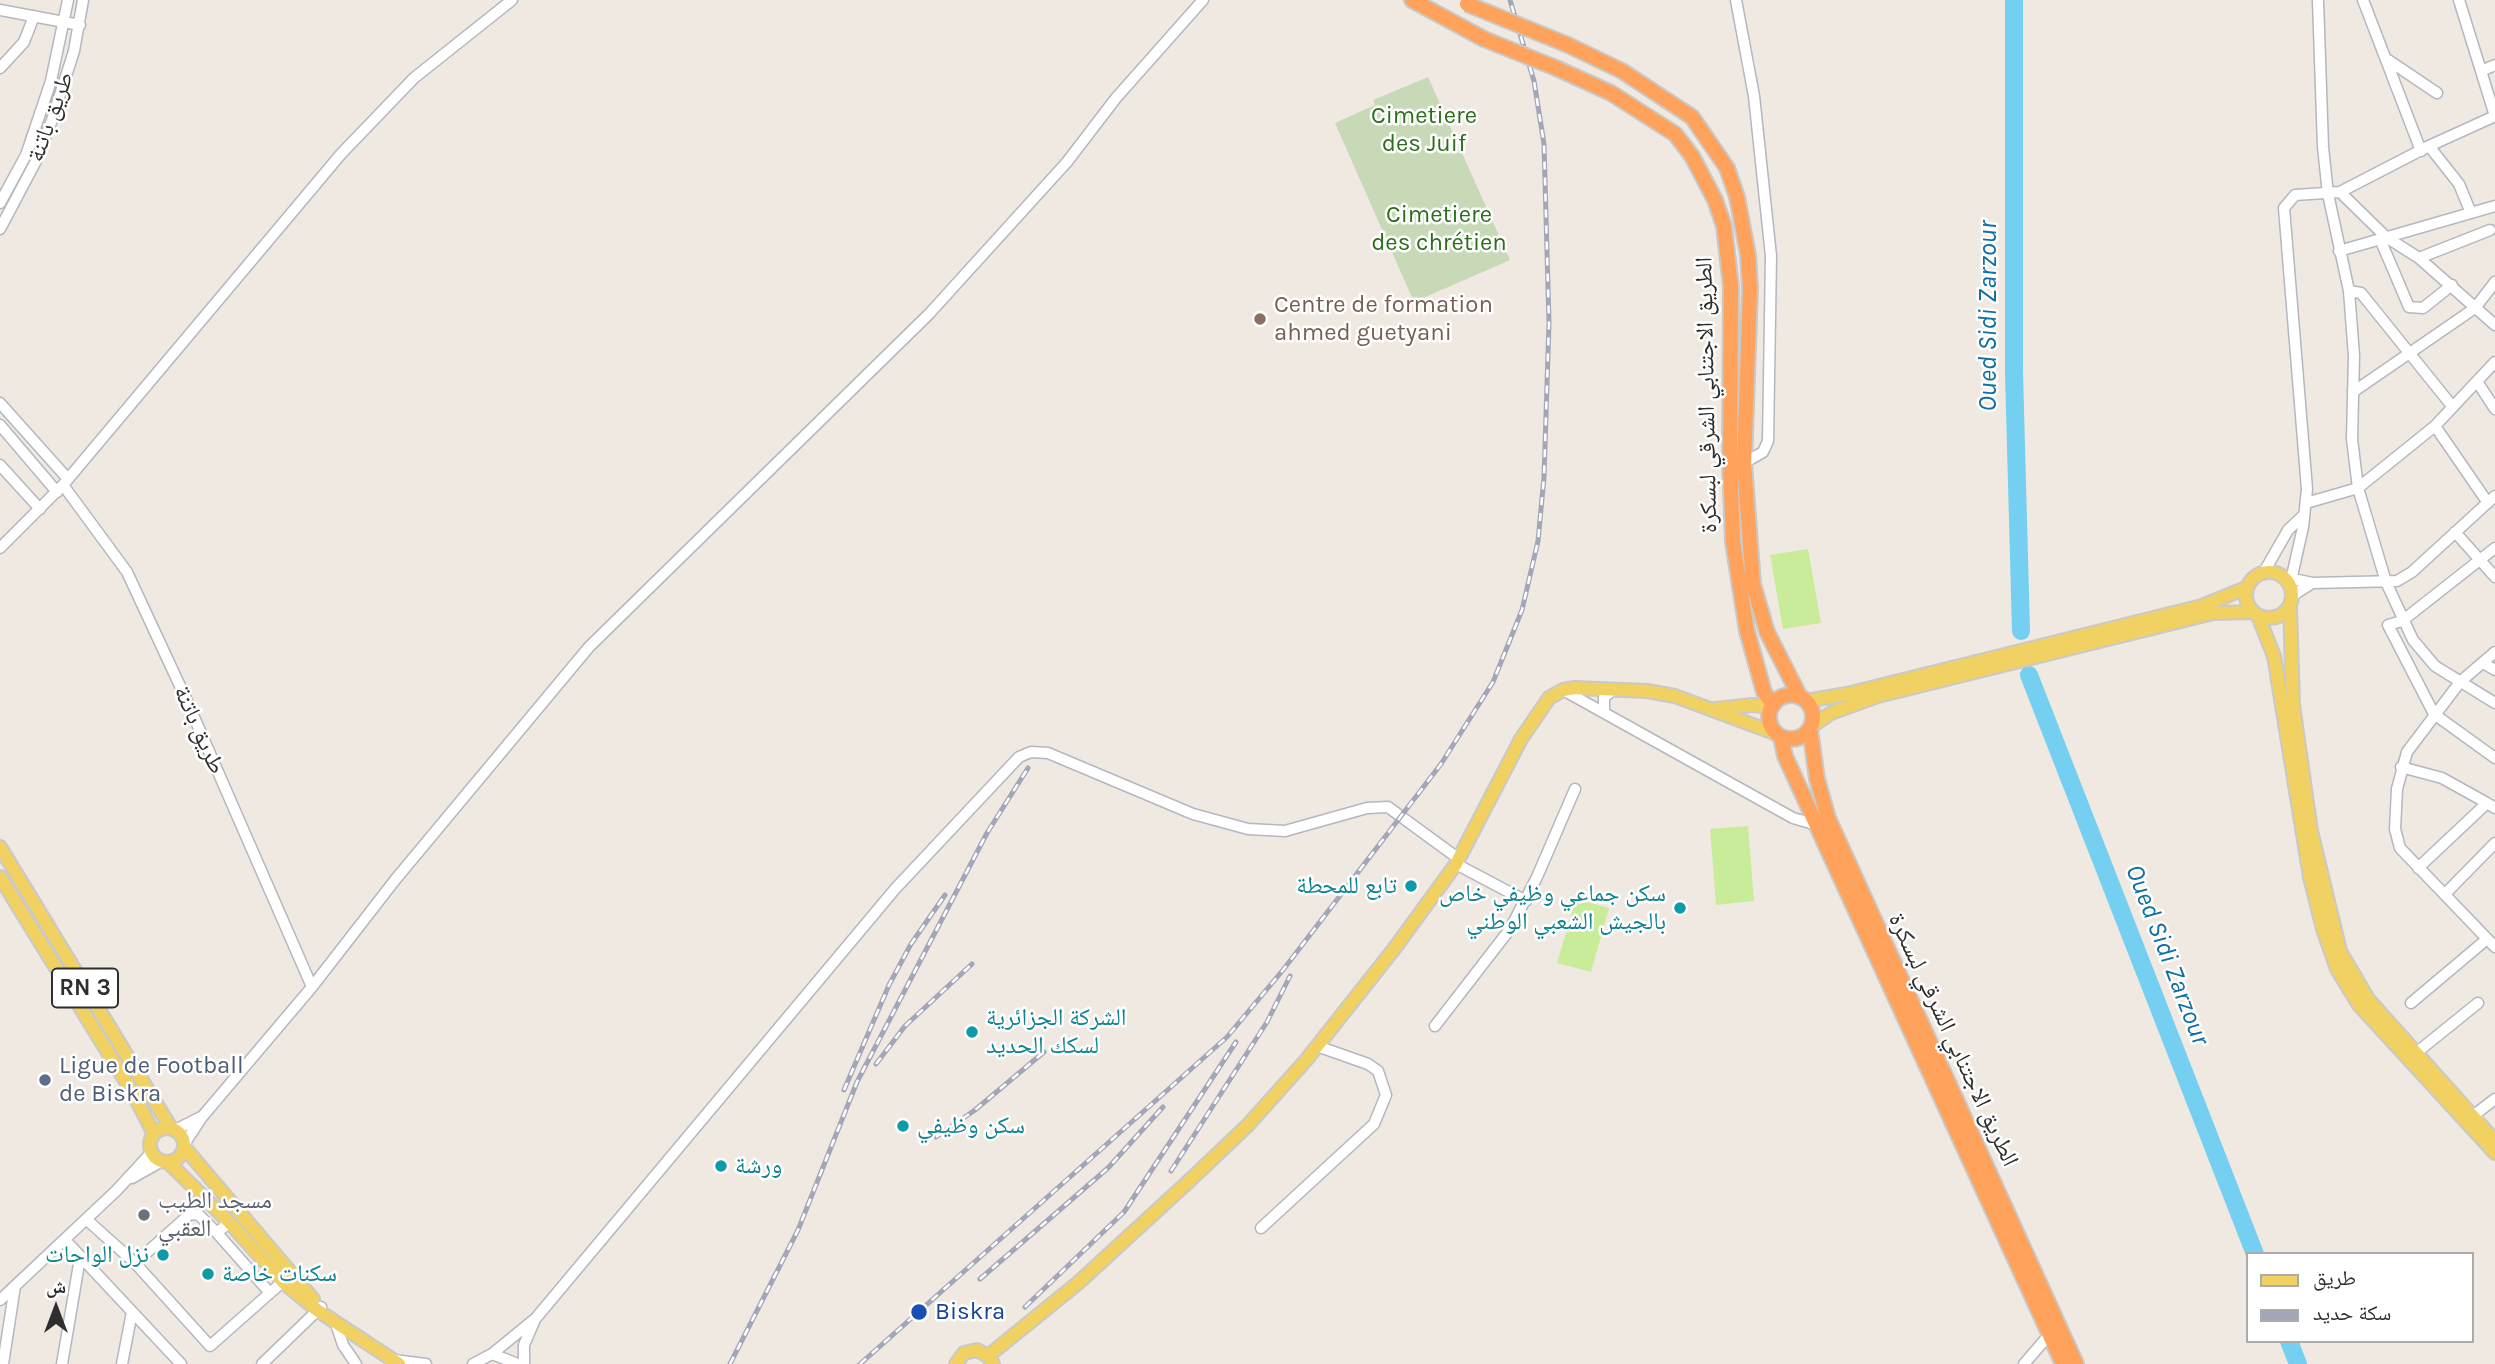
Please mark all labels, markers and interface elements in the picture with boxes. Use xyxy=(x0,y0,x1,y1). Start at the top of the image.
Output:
street label: طريق باتنة xyxy=(21,68,81,166)
park label: Cimetiere des Juif xyxy=(1371,102,1477,158)
park label: Cimetiere des chrétien xyxy=(1371,201,1507,257)
water label: Oued Sidi Zarzour xyxy=(1973,220,2005,412)
street label: الطريق الاجتنابي الشرقي لبسكرة xyxy=(1690,257,1724,533)
place label: Centre de formation ahmed guetyani xyxy=(1274,291,1493,347)
marker: Centre de formation ahmed guetyani xyxy=(1252,311,1268,327)
street label: طريق باتنة xyxy=(167,681,231,779)
water label: Oued Sidi Zarzour xyxy=(2118,860,2216,1050)
place label: تابع للمحطة xyxy=(1296,872,1397,900)
marker: تابع للمحطة xyxy=(1403,878,1419,894)
place label: سكن جماعي وظيفي خاص بالجيش الشعبي الوطني xyxy=(1439,880,1666,936)
marker: سكن جماعي وظيفي خاص بالجيش الشعبي الوطني xyxy=(1672,900,1688,916)
street label: الطريق الاجتنابي الشرقي لبسكرة xyxy=(1882,909,2024,1171)
road number: RN 3 xyxy=(52,968,118,1007)
place label: الشركة الجزائرية لسكك الحديد xyxy=(986,1004,1126,1060)
marker: الشركة الجزائرية لسكك الحديد xyxy=(964,1024,980,1040)
place label: Ligue de Football de Biskra xyxy=(59,1052,244,1108)
marker: Ligue de Football de Biskra xyxy=(37,1072,53,1088)
place label: سكن وظيفي xyxy=(917,1112,1025,1140)
marker: سكن وظيفي xyxy=(895,1118,911,1134)
place label: ورشة xyxy=(735,1152,782,1180)
marker: ورشة xyxy=(713,1158,729,1174)
place label: مسجد الطيب العقبي xyxy=(158,1187,272,1243)
marker: مسجد الطيب العقبي xyxy=(136,1207,152,1223)
place label: نزل الواحات xyxy=(45,1241,149,1269)
marker: نزل الواحات xyxy=(155,1247,171,1263)
legend xyxy=(2246,1252,2474,1343)
place label: سكنات خاصة xyxy=(222,1260,337,1288)
marker: سكنات خاصة xyxy=(200,1266,216,1282)
text: طريق xyxy=(2313,1266,2356,1290)
north arrow xyxy=(21,1273,91,1343)
text: ش xyxy=(46,1276,66,1298)
place label: Biskra xyxy=(935,1298,1005,1326)
text: سكة حديد xyxy=(2313,1301,2391,1325)
marker: Biskra xyxy=(909,1302,929,1322)

